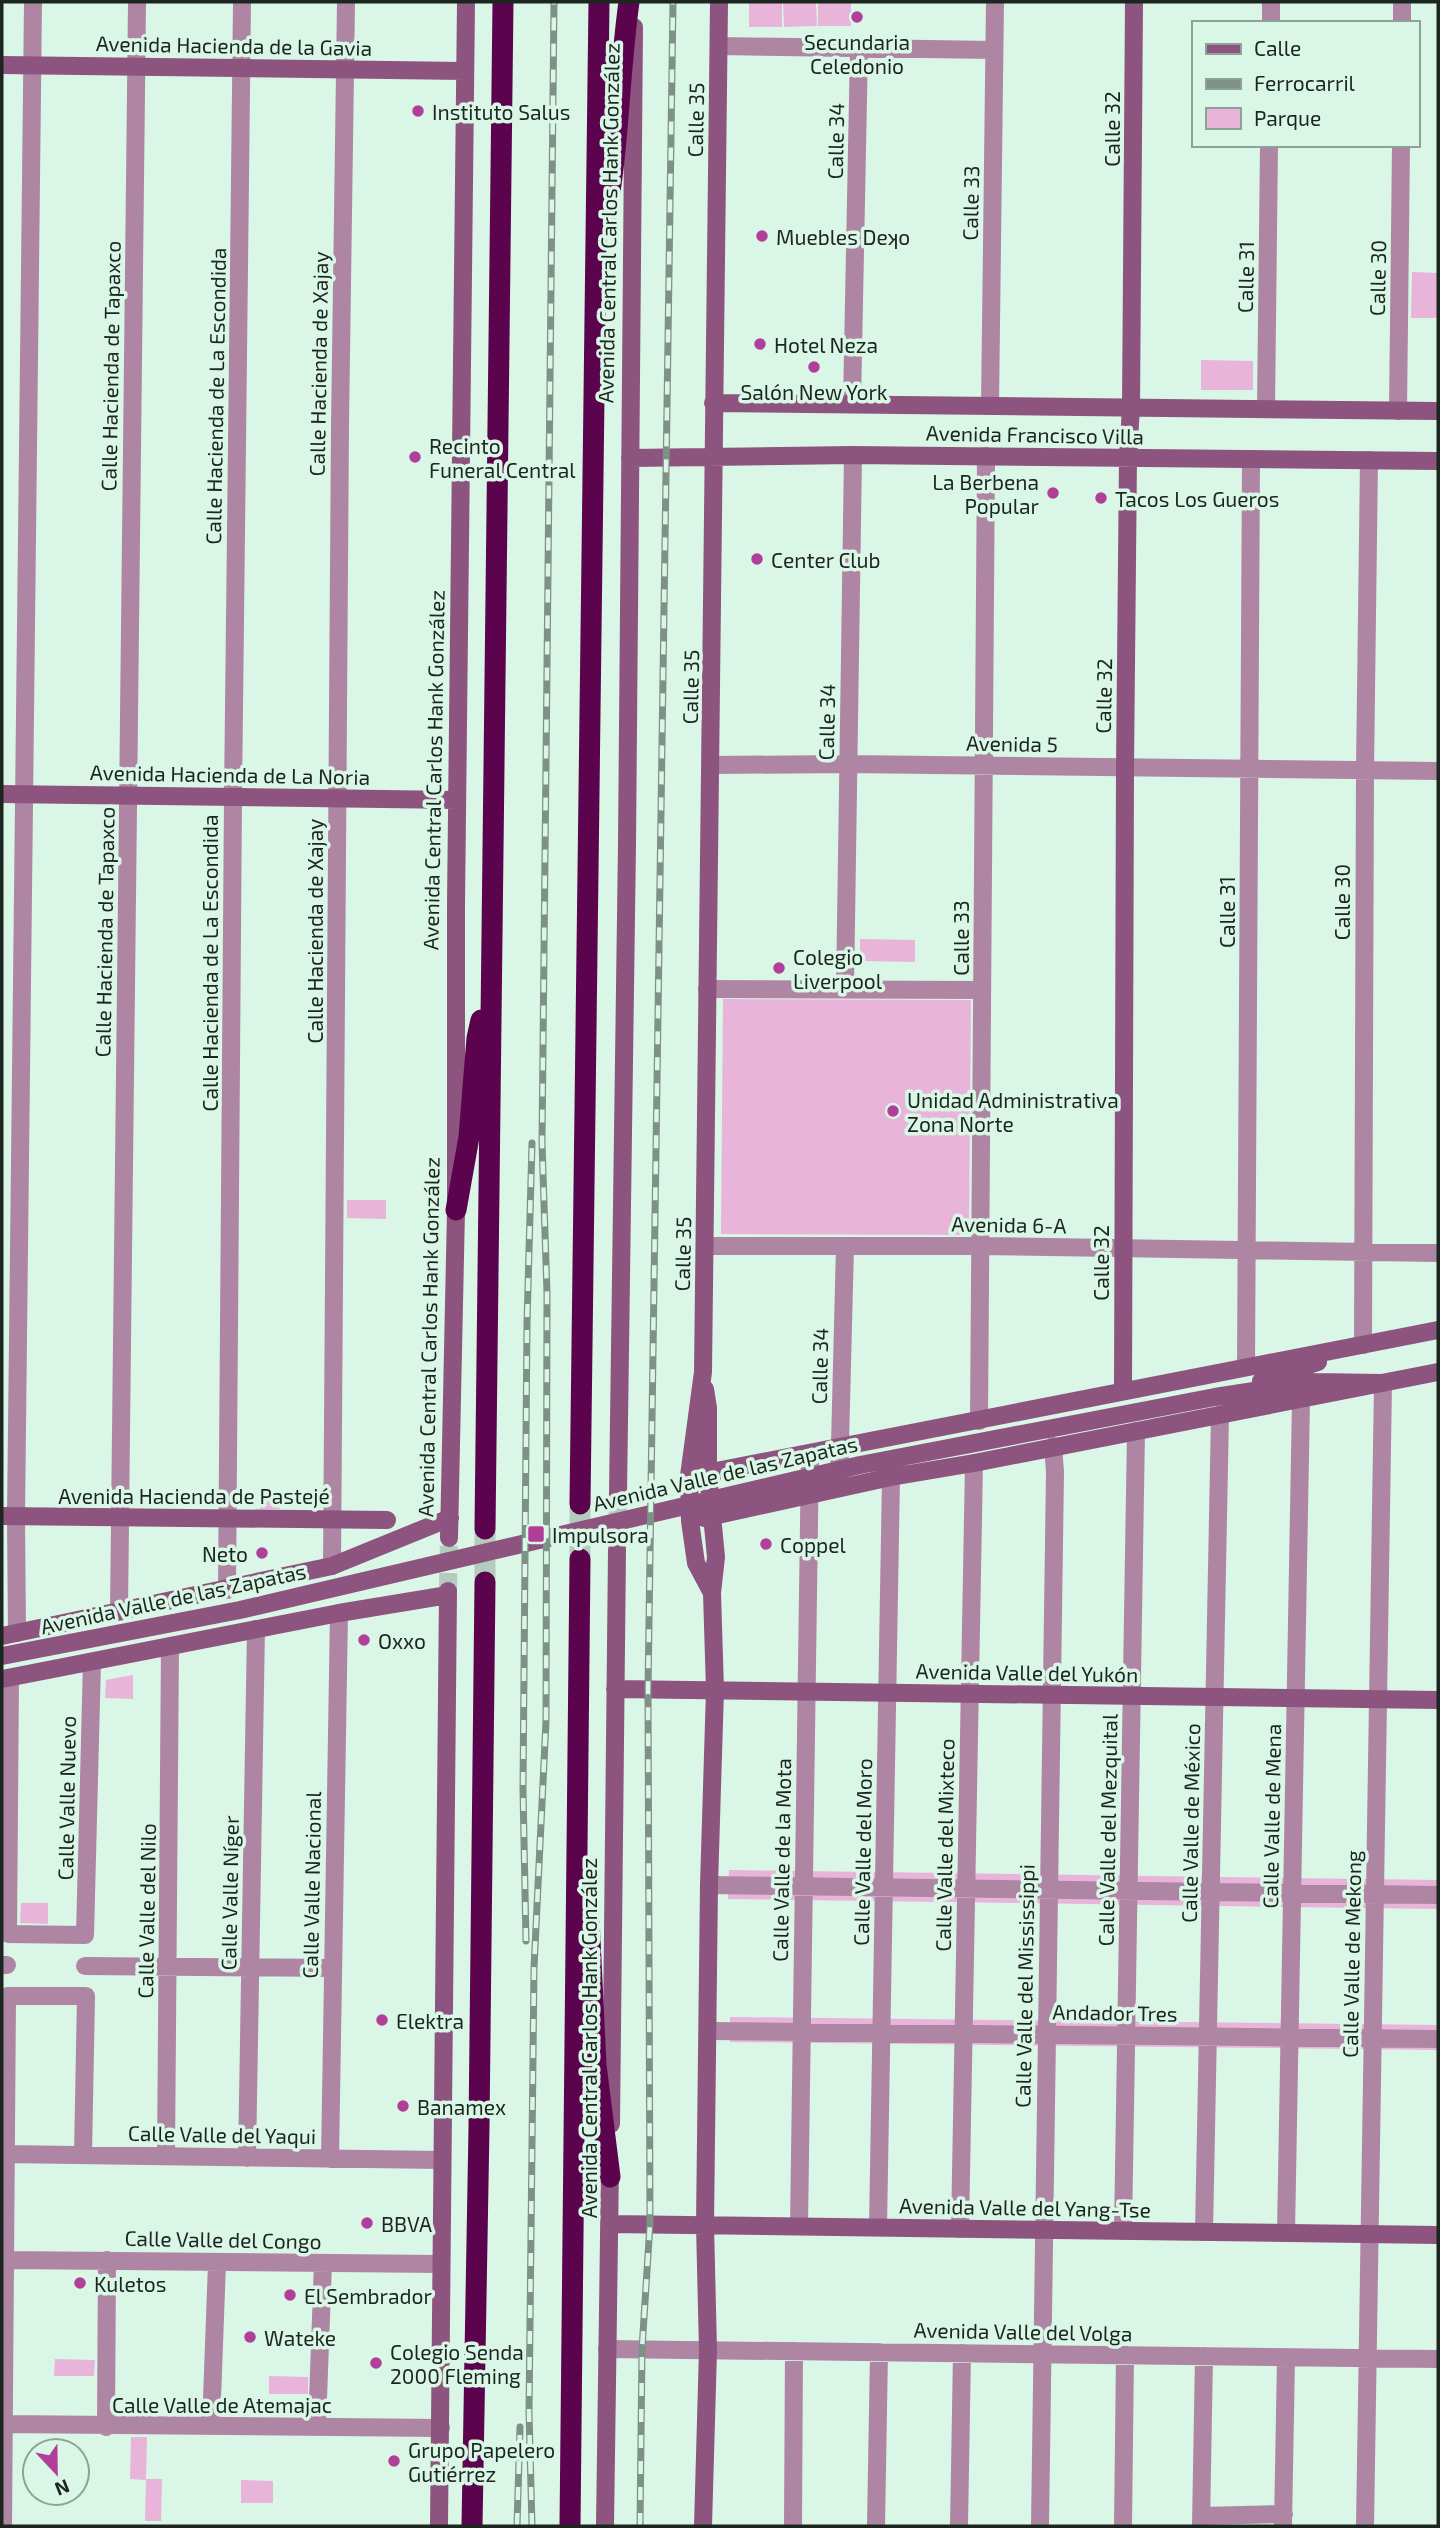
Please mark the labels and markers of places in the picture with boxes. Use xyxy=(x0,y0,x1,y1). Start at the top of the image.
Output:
marker: Secundaria Celedonio xyxy=(849,9,865,25)
place label: Secundaria Celedonio xyxy=(804,29,910,78)
place label: Instituto Salus xyxy=(432,99,570,124)
marker: Instituto Salus xyxy=(410,103,426,119)
place label: Muebles Deʞo xyxy=(776,224,910,249)
marker: Muebles Deʞo xyxy=(754,228,770,244)
place label: Hotel Neza xyxy=(774,332,878,357)
marker: Hotel Neza xyxy=(752,336,768,352)
marker: Salón New York xyxy=(806,359,822,375)
place label: Salón New York xyxy=(740,379,888,404)
place label: Recinto Funeral Central xyxy=(429,433,576,482)
marker: Recinto Funeral Central xyxy=(407,449,423,465)
place label: La Berbena Popular xyxy=(932,469,1040,518)
marker: La Berbena Popular xyxy=(1045,485,1061,501)
place label: Tacos Los Gueros xyxy=(1115,486,1279,511)
marker: Tacos Los Gueros xyxy=(1093,490,1109,506)
place label: Center Club xyxy=(771,547,881,572)
marker: Center Club xyxy=(749,551,765,567)
place label: Colegio Liverpool xyxy=(793,944,883,993)
marker: Colegio Liverpool xyxy=(771,960,787,976)
place label: Unidad Administrativa Zona Norte xyxy=(907,1087,1119,1136)
marker: Unidad Administrativa Zona Norte xyxy=(885,1103,901,1119)
place label: Impulsora xyxy=(552,1522,649,1547)
marker: Impulsora xyxy=(526,1524,546,1544)
place label: Coppel xyxy=(780,1532,847,1557)
marker: Coppel xyxy=(758,1536,774,1552)
place label: Neto xyxy=(202,1541,248,1566)
marker: Neto xyxy=(254,1545,270,1561)
place label: Oxxo xyxy=(378,1628,426,1653)
marker: Oxxo xyxy=(356,1632,372,1648)
place label: Elektra xyxy=(396,2008,464,2033)
marker: Elektra xyxy=(374,2012,390,2028)
place label: Banamex xyxy=(417,2094,506,2119)
marker: Banamex xyxy=(395,2098,411,2114)
place label: BBVA xyxy=(381,2211,432,2236)
marker: BBVA xyxy=(359,2215,375,2231)
place label: Kuletos xyxy=(94,2271,166,2296)
marker: Kuletos xyxy=(72,2275,88,2291)
place label: El Sembrador xyxy=(304,2283,432,2308)
marker: El Sembrador xyxy=(282,2287,298,2303)
place label: Wateke xyxy=(264,2325,336,2350)
marker: Wateke xyxy=(242,2329,258,2345)
place label: Colegio Senda 2000 Fleming xyxy=(390,2339,524,2388)
marker: Colegio Senda 2000 Fleming xyxy=(368,2355,384,2371)
place label: Grupo Papelero Gutiérrez xyxy=(408,2437,555,2486)
marker: Grupo Papelero Gutiérrez xyxy=(386,2453,402,2469)

